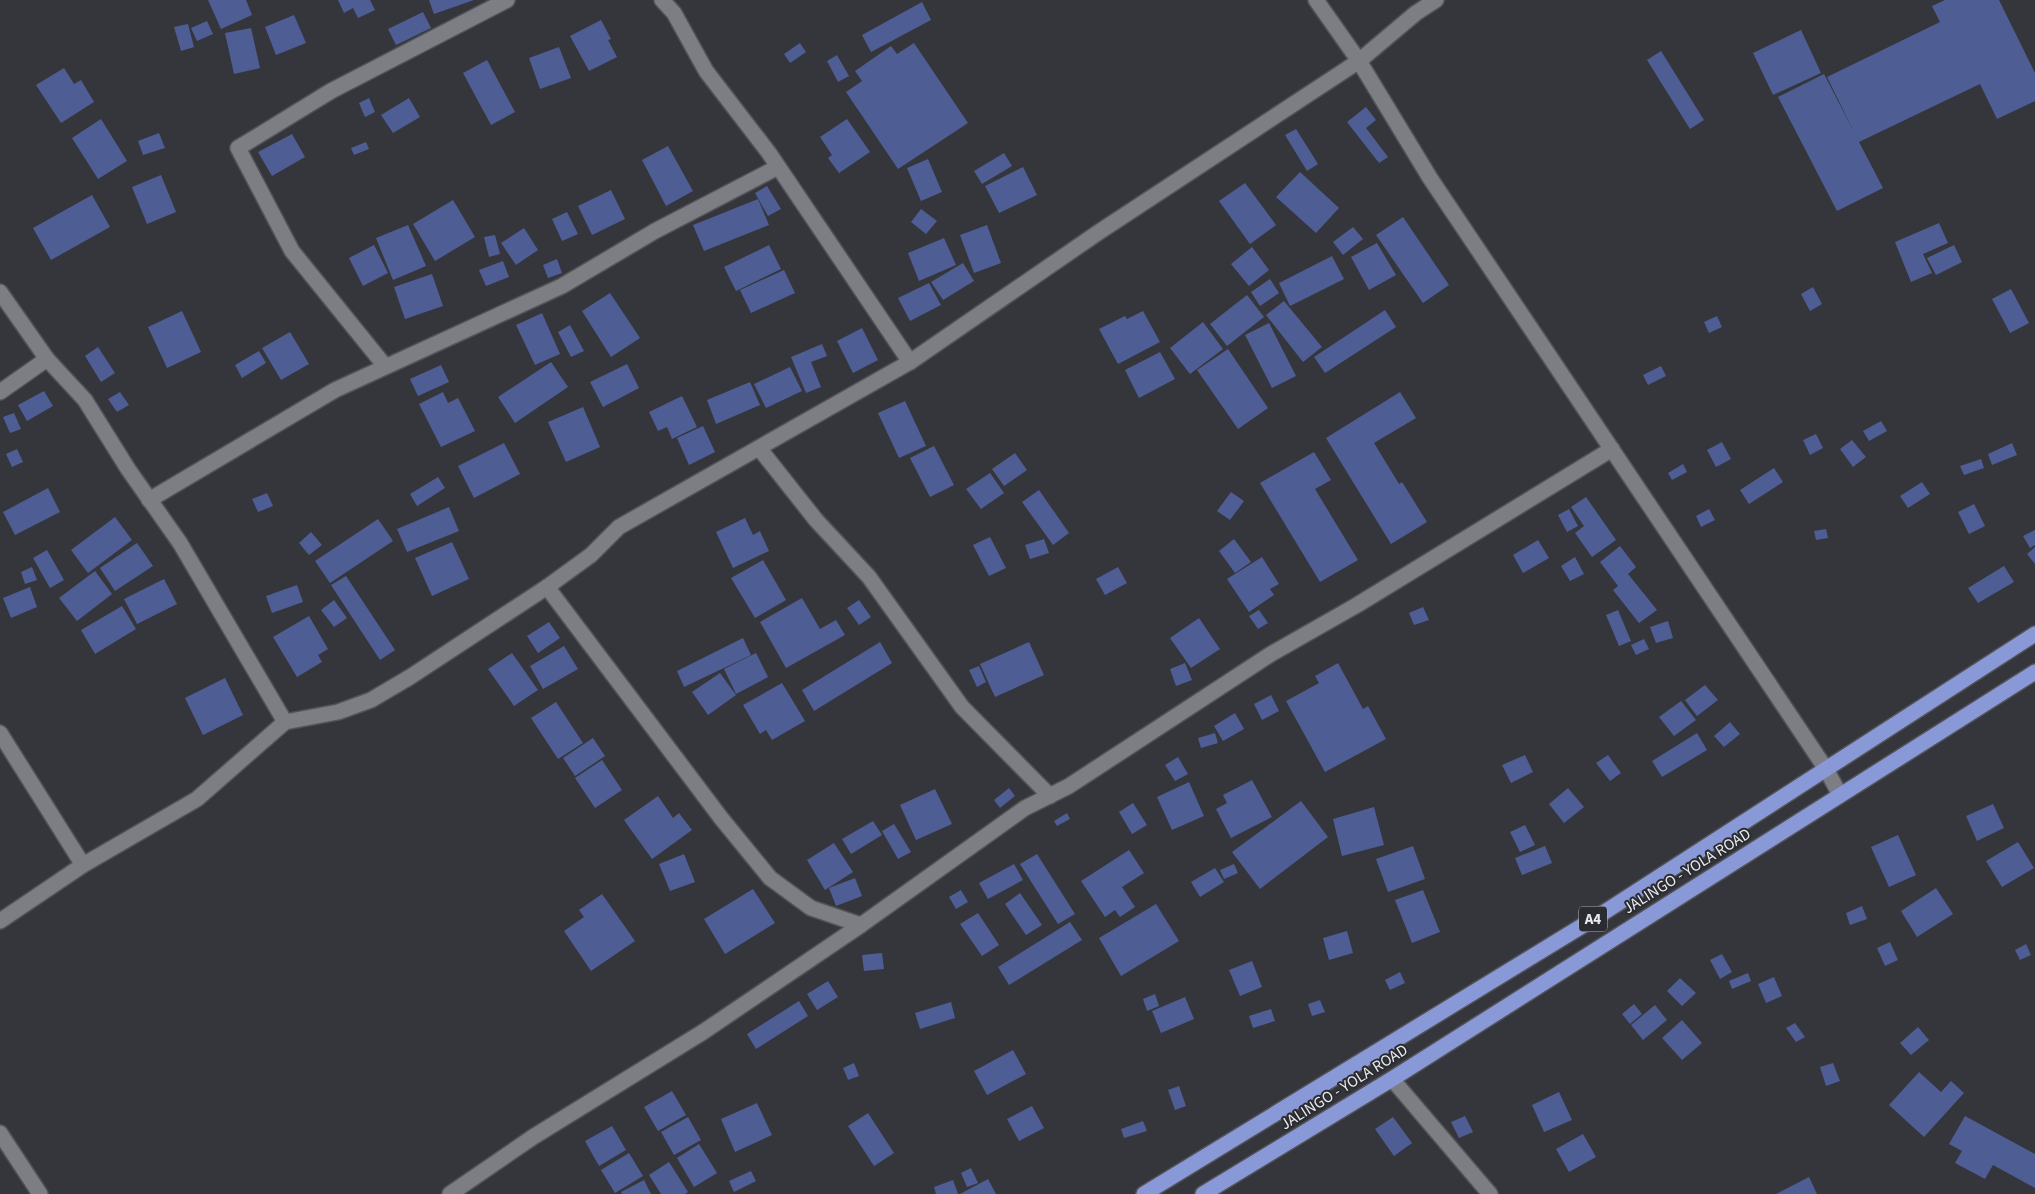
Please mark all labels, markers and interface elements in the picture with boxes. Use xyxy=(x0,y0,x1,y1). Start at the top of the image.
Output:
street label: JALINGO - YOLA ROAD xyxy=(1619,823,1755,919)
road number: A4 xyxy=(1579,906,1607,932)
street label: JALINGO - YOLA ROAD xyxy=(1276,1039,1412,1135)

